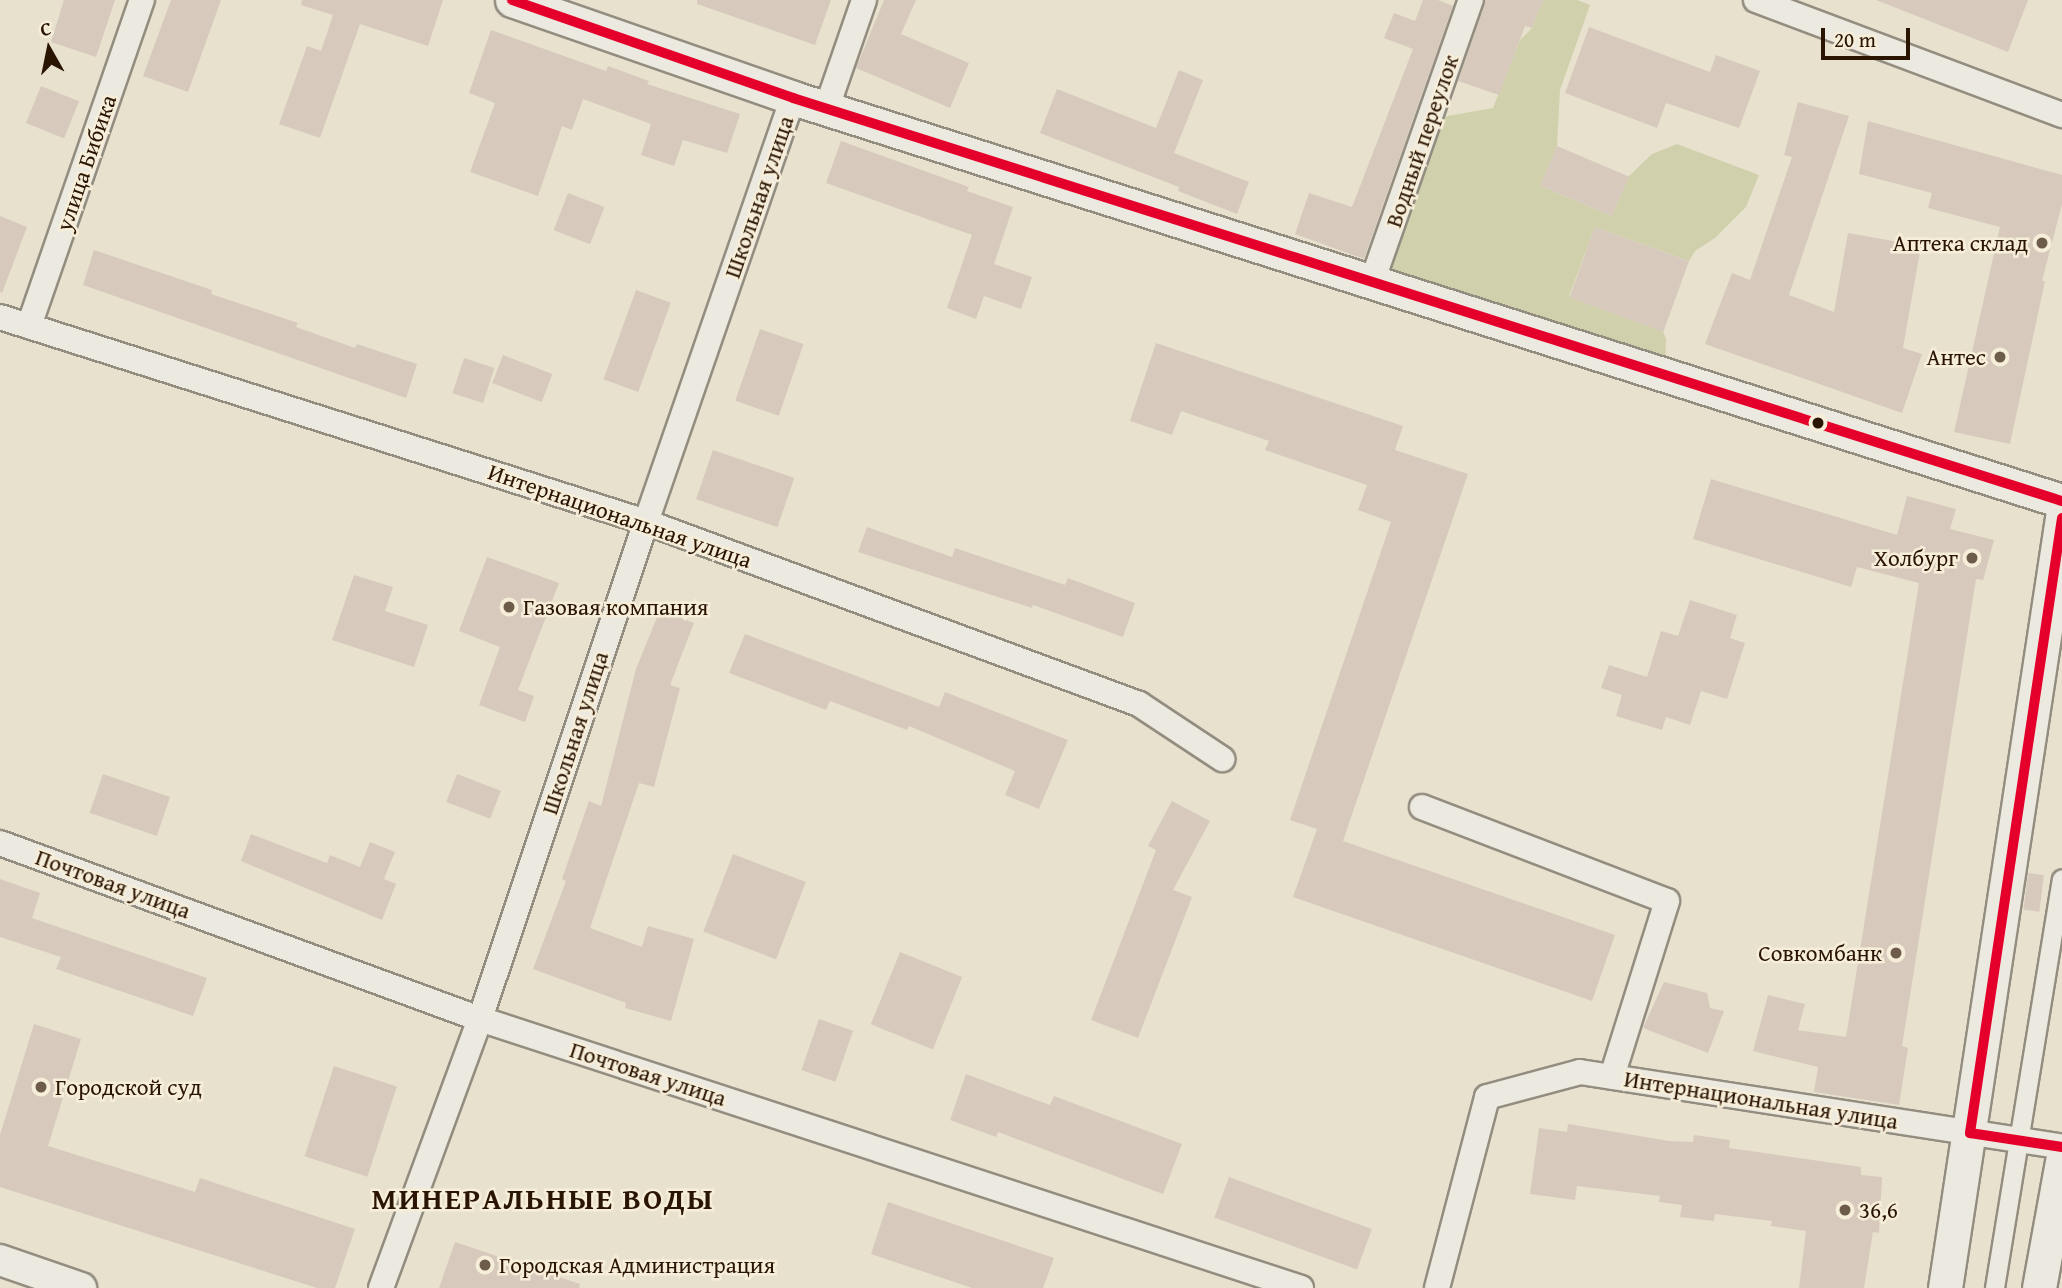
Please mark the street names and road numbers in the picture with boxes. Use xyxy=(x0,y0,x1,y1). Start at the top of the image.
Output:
street label: Водный переулок xyxy=(1380,51,1464,231)
street label: улица Бибика xyxy=(50,91,122,235)
street label: Школьная улица xyxy=(718,112,800,282)
street label: Интернациональная улица xyxy=(485,458,755,574)
street label: Школьная улица xyxy=(536,648,614,818)
street label: Почтовая улица xyxy=(32,843,194,925)
street label: Почтовая улица xyxy=(566,1036,730,1112)
street label: Интернациональная улица xyxy=(1622,1065,1900,1135)

